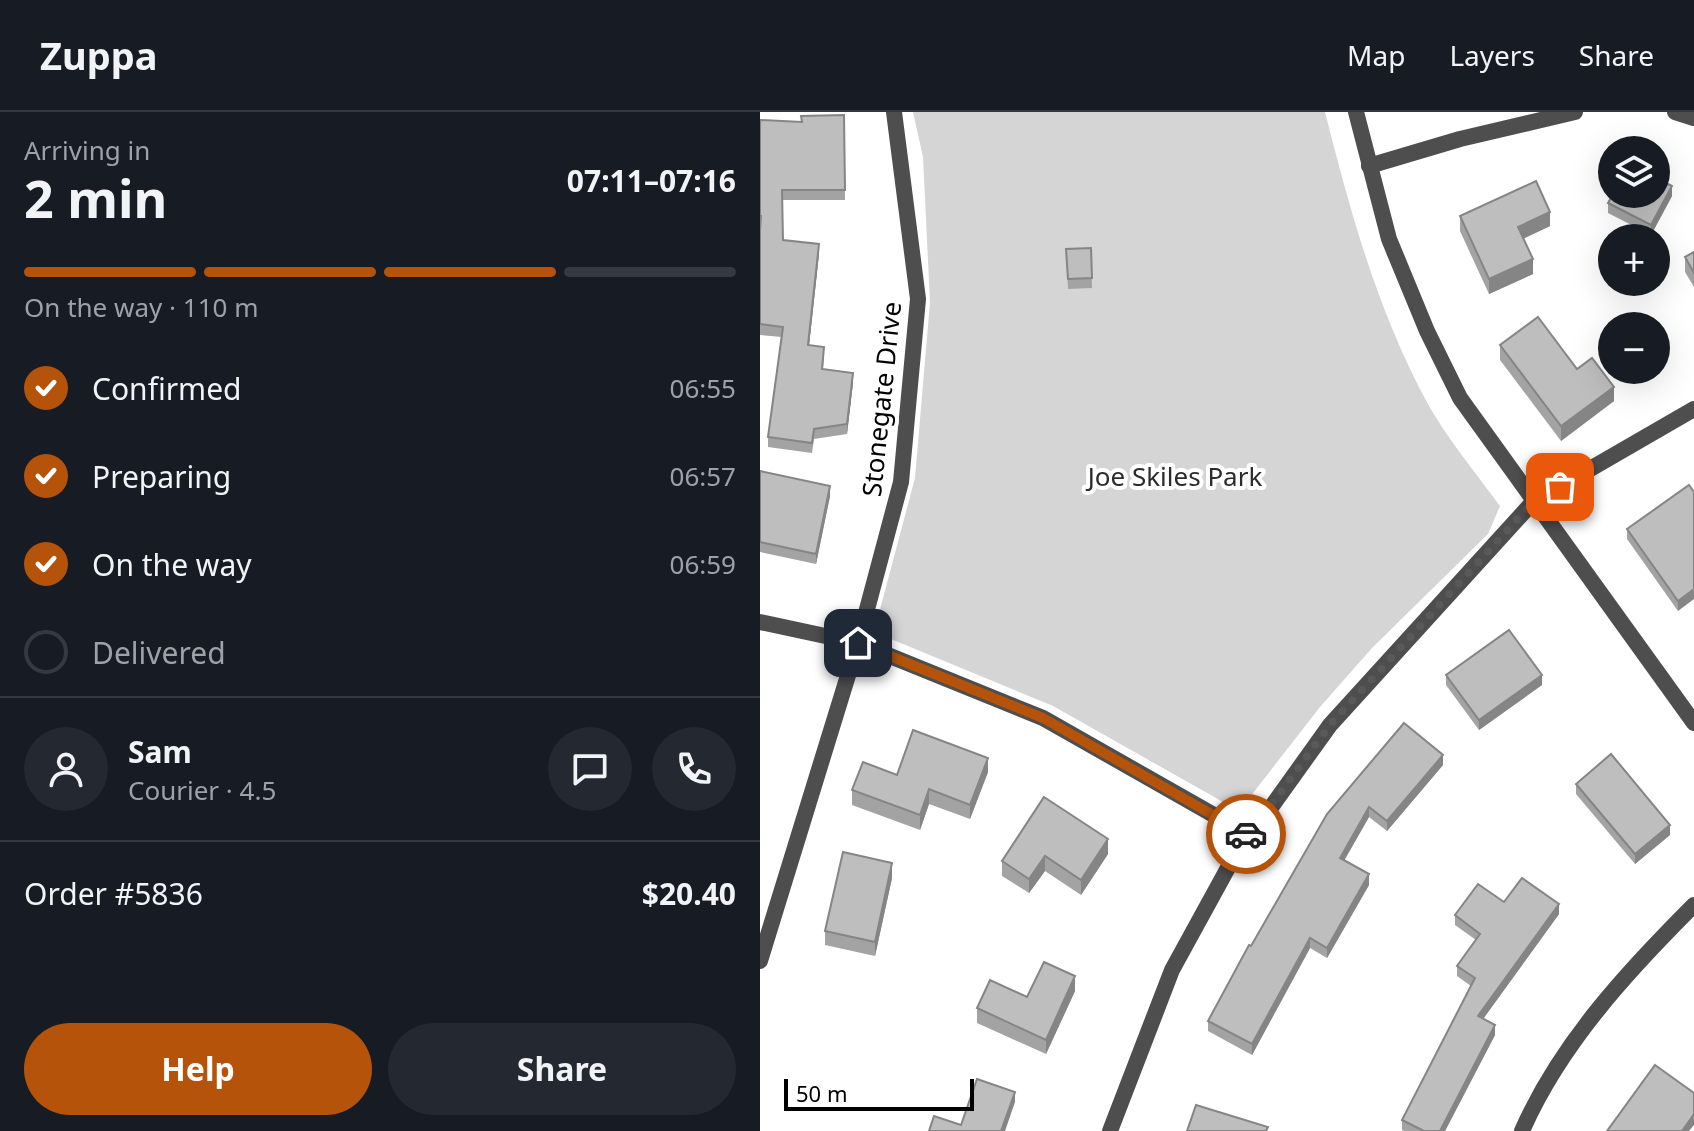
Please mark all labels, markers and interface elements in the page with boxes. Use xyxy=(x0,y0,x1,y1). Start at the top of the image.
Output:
text: Zuppa xyxy=(40,29,158,81)
text: Map xyxy=(1347,36,1405,74)
text: Layers xyxy=(1449,36,1535,74)
text: Share xyxy=(1579,36,1654,74)
text: Arriving in xyxy=(24,132,150,168)
map controls xyxy=(1598,136,1670,384)
button: layers xyxy=(1598,136,1670,208)
text: 07:11–07:16 xyxy=(567,160,736,201)
text: 2 min xyxy=(24,162,167,233)
button: + xyxy=(1598,224,1670,296)
text: On the way · 110 m xyxy=(24,289,258,325)
street label: Stonegate Drive xyxy=(853,300,909,498)
button: − xyxy=(1598,312,1670,384)
icon: check xyxy=(24,366,68,410)
text: Confirmed xyxy=(92,368,242,409)
text: 06:55 xyxy=(670,370,736,406)
pin xyxy=(1526,453,1594,521)
icon: check xyxy=(24,454,68,498)
text: Preparing xyxy=(92,456,231,497)
text: 06:57 xyxy=(670,458,736,494)
park label: Joe Skiles Park xyxy=(1085,458,1262,494)
icon: bag xyxy=(1538,465,1582,509)
icon: check xyxy=(24,542,68,586)
text: On the way xyxy=(92,544,252,585)
text: 06:59 xyxy=(670,546,736,582)
pin xyxy=(824,609,892,677)
icon: home xyxy=(836,621,880,665)
text: Delivered xyxy=(92,632,226,673)
button: person xyxy=(24,727,108,811)
button: chat xyxy=(548,727,632,811)
button: phone xyxy=(652,727,736,811)
text: Sam xyxy=(128,731,192,772)
text: Courier · 4.5 xyxy=(128,772,276,808)
courier xyxy=(1206,794,1286,874)
icon: car xyxy=(1224,812,1268,856)
text: Order #5836 xyxy=(24,873,203,914)
text: $20.40 xyxy=(642,873,736,914)
button: Help xyxy=(24,1023,372,1115)
button: Share xyxy=(388,1023,736,1115)
scale bar xyxy=(784,1075,974,1111)
text: 50 m xyxy=(796,1078,847,1108)

